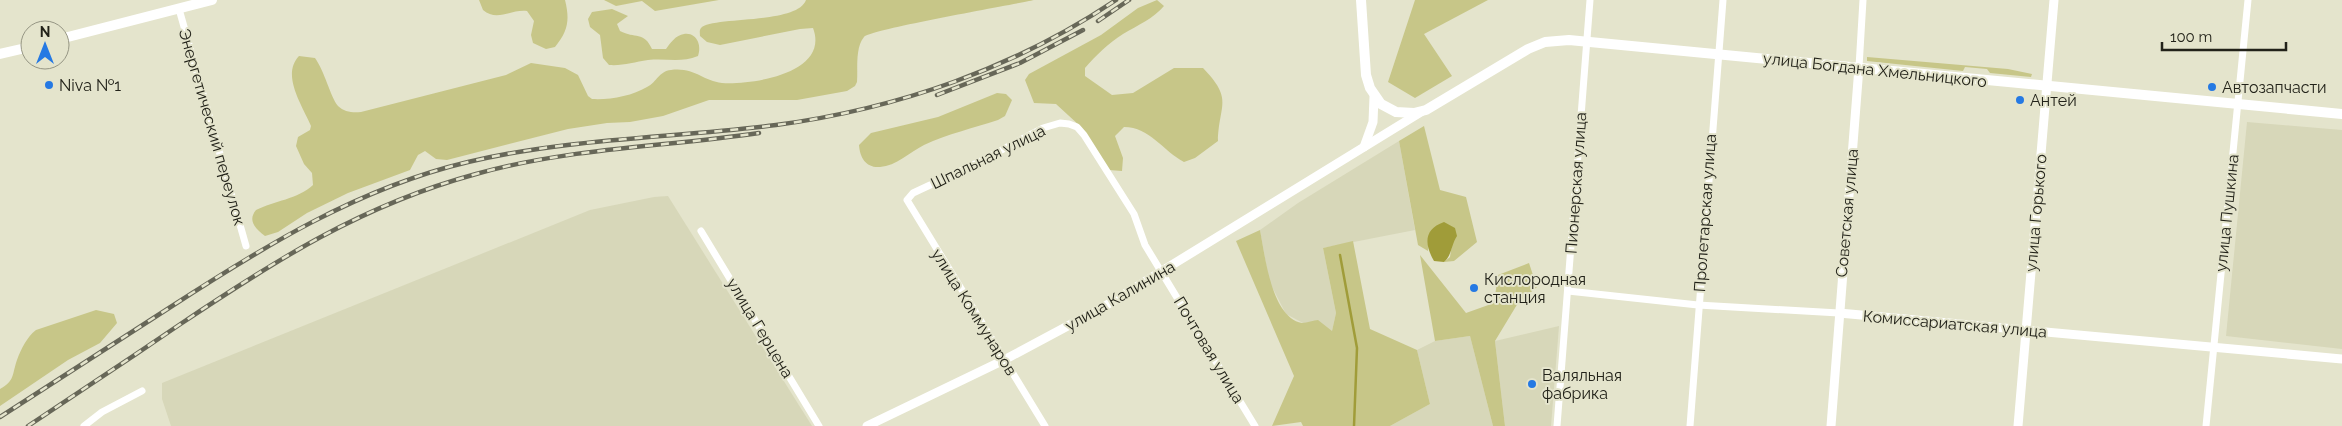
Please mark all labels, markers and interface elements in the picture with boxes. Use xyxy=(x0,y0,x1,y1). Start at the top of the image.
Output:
north arrow xyxy=(20,20,70,70)
scale bar xyxy=(2162,20,2286,52)
text: N xyxy=(40,24,50,40)
street label: Энергетический переулок xyxy=(175,26,249,228)
text: 100 m xyxy=(2170,28,2212,46)
street label: улица Богдана Хмельницкого xyxy=(1762,49,1988,91)
place label: Niva №1 xyxy=(59,76,121,95)
place label: Автозапчасти xyxy=(2222,78,2327,97)
marker: Niva №1 xyxy=(43,79,55,91)
marker: Автозапчасти xyxy=(2206,81,2218,93)
place label: Антей xyxy=(2030,91,2077,110)
marker: Антей xyxy=(2014,94,2026,106)
street label: Пионерская улица xyxy=(1562,111,1590,255)
street label: Шпальная улица xyxy=(928,121,1048,193)
street label: Пролетарская улица xyxy=(1690,133,1720,293)
street label: Советская улица xyxy=(1832,148,1862,278)
street label: улица Горького xyxy=(2021,153,2051,273)
street label: улица Пушкина xyxy=(2211,153,2243,273)
street label: улица Коммунаров xyxy=(927,245,1021,379)
street label: улица Калинина xyxy=(1062,257,1178,335)
place label: Кислородная станция xyxy=(1484,270,1586,307)
street label: улица Герцена xyxy=(723,274,797,382)
marker: Кислородная станция xyxy=(1468,282,1480,294)
street label: Почтовая улица xyxy=(1170,293,1248,407)
street label: Комиссариатская улица xyxy=(1862,306,2048,342)
place label: Валяльная фабрика xyxy=(1542,366,1622,403)
marker: Валяльная фабрика xyxy=(1526,378,1538,390)

